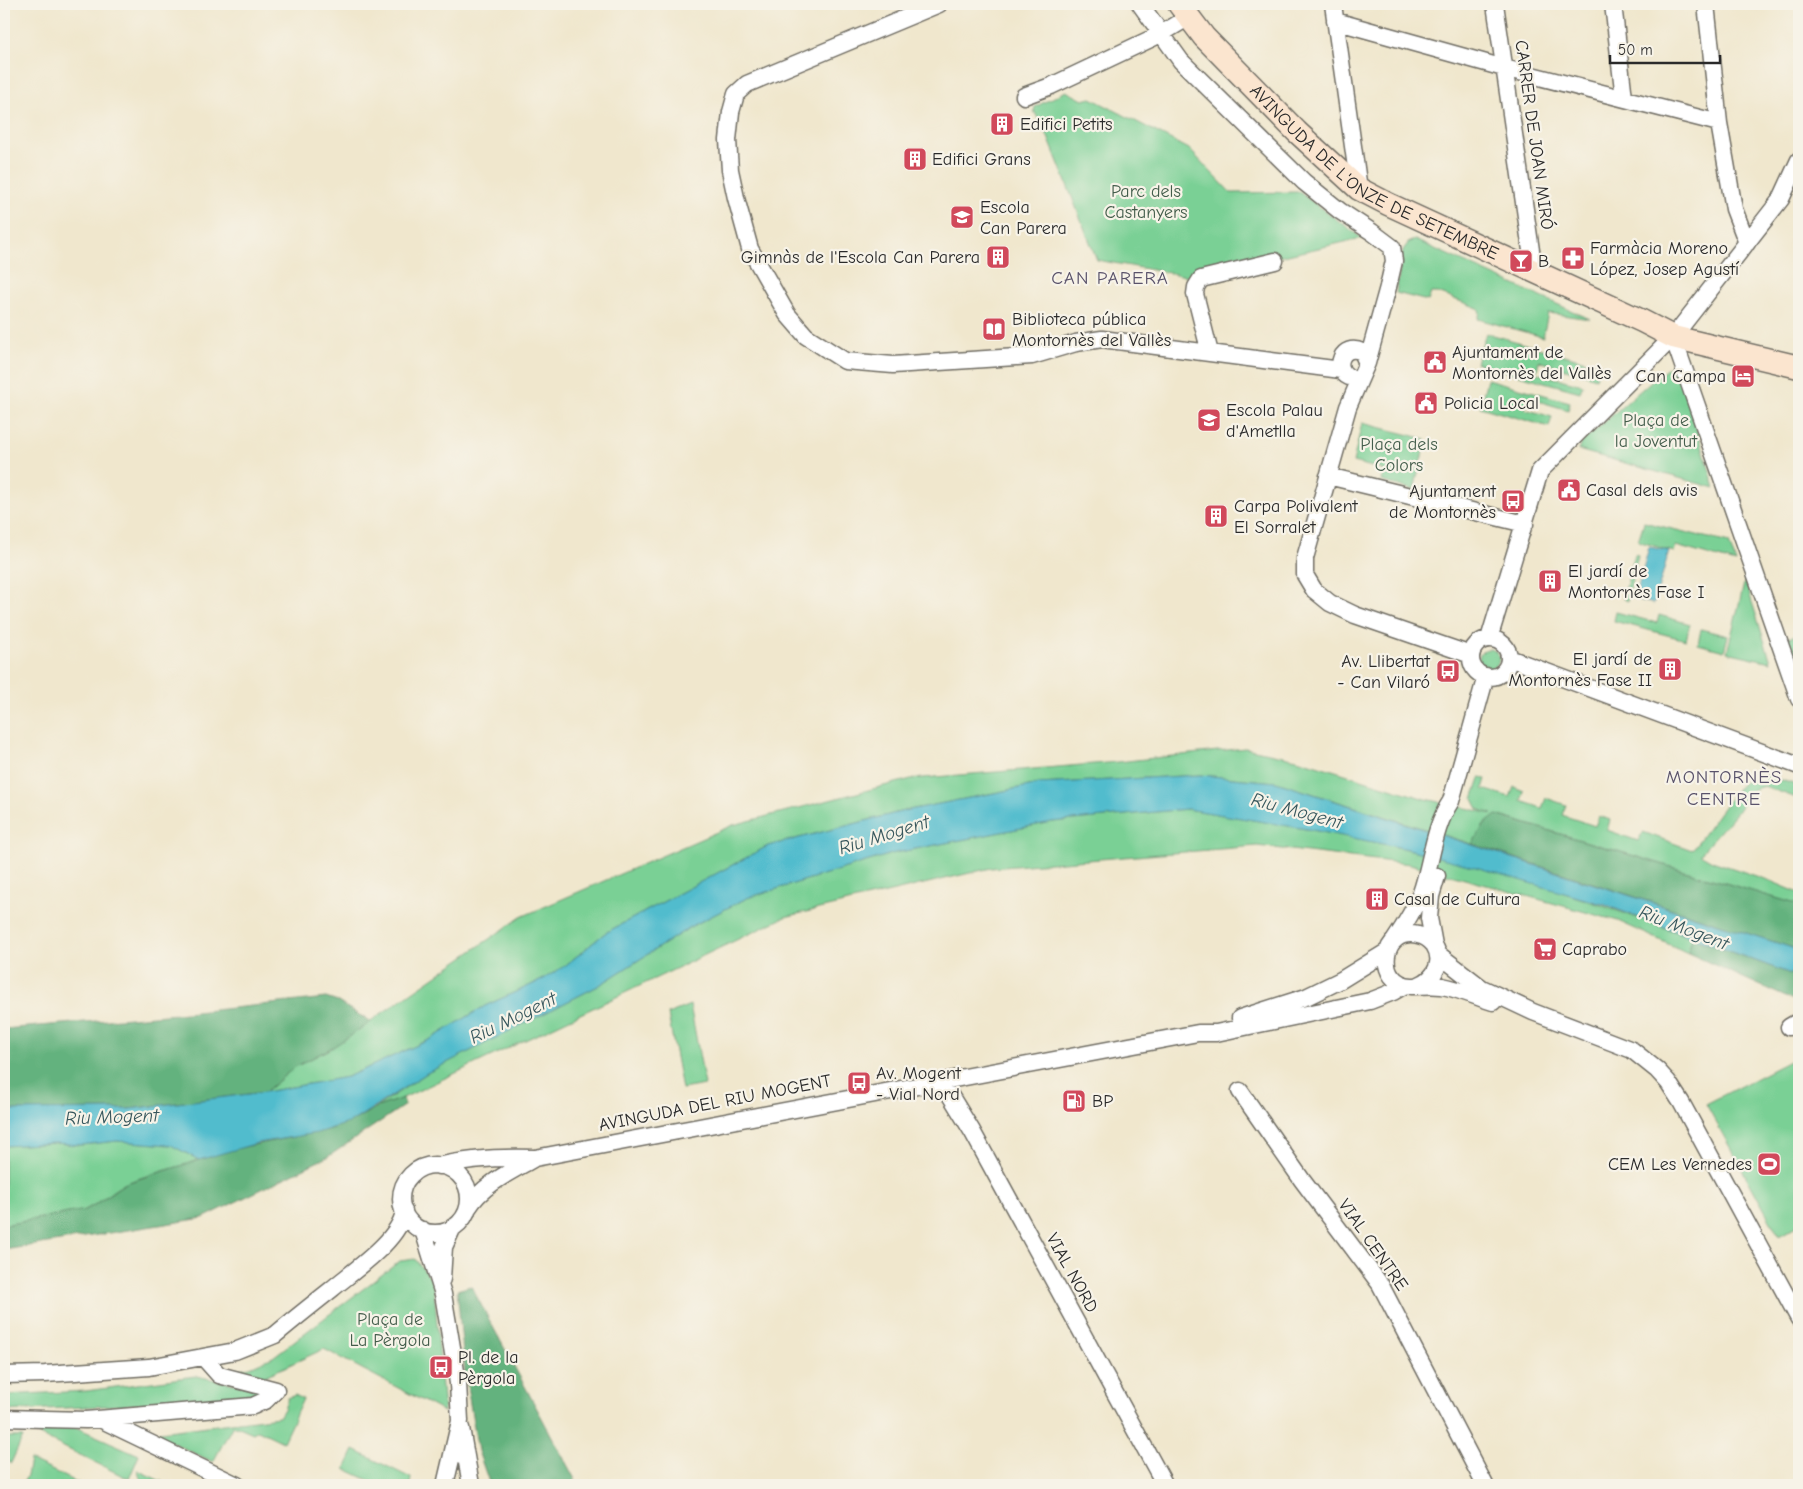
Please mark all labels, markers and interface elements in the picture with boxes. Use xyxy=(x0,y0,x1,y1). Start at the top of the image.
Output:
scale bar xyxy=(1610,32,1720,64)
street label: CARRER DE JOAN MIRÓ xyxy=(1510,39,1559,231)
text: 50 m xyxy=(1618,41,1653,59)
street label: AVINGUDA DE L'ONZE DE SETEMBRE xyxy=(1246,80,1502,264)
building icon: Edifici Petits xyxy=(989,111,1015,137)
place label: Edifici Petits xyxy=(1020,114,1113,135)
building icon: Edifici Grans xyxy=(902,146,928,172)
place label: Edifici Grans xyxy=(932,149,1031,170)
park label: Parc dels Castanyers xyxy=(1104,181,1188,223)
place label: Escola Can Parera xyxy=(980,197,1067,239)
school or university icon: Escola Can Parera xyxy=(949,204,975,230)
place label: Farmàcia Moreno López, Josep Agustí xyxy=(1590,238,1740,280)
building icon: Gimnàs de l'Escola Can Parera xyxy=(985,244,1011,270)
pharmacy icon: Farmàcia Moreno López, Josep Agustí xyxy=(1560,245,1586,271)
place label: Gimnàs de l'Escola Can Parera xyxy=(741,247,980,268)
bar icon: B xyxy=(1508,248,1534,274)
place label: B xyxy=(1538,251,1549,272)
district label: CAN PARERA xyxy=(1051,267,1169,289)
place label: Biblioteca pública Montornès del Vallès xyxy=(1012,309,1171,351)
library icon: Biblioteca pública Montornès del Vallès xyxy=(981,316,1007,342)
place label: Ajuntament de Montornès del Vallès xyxy=(1452,342,1611,384)
public building icon: Ajuntament de Montornès del Vallès xyxy=(1422,349,1448,375)
hotel icon: Can Campa xyxy=(1730,363,1756,389)
place label: Can Campa xyxy=(1636,366,1726,387)
public building icon: Policia Local xyxy=(1413,390,1439,416)
place label: Policia Local xyxy=(1444,393,1539,414)
place label: Escola Palau d'Ametlla xyxy=(1226,400,1323,442)
school or university icon: Escola Palau d'Ametlla xyxy=(1196,407,1222,433)
park label: Plaça de la Joventut xyxy=(1615,410,1698,452)
park label: Plaça dels Colors xyxy=(1360,434,1438,476)
public building icon: Casal dels avis xyxy=(1556,477,1582,503)
place label: Casal dels avis xyxy=(1586,480,1697,501)
place label: Ajuntament de Montornès xyxy=(1389,481,1497,523)
bus stop icon: Ajuntament de Montornès xyxy=(1500,488,1526,514)
place label: Carpa Polivalent El Sorralet xyxy=(1234,496,1359,538)
building icon: Carpa Polivalent El Sorralet xyxy=(1203,503,1229,529)
place label: El jardí de Montornès Fase I xyxy=(1568,561,1705,603)
building icon: El jardí de Montornès Fase I xyxy=(1537,568,1563,594)
place label: El jardí de Montornès Fase II xyxy=(1508,649,1652,691)
place label: Av. Llibertat - Can Vilaró xyxy=(1337,651,1431,693)
building icon: El jardí de Montornès Fase II xyxy=(1657,656,1683,682)
bus stop icon: Av. Llibertat - Can Vilaró xyxy=(1435,658,1461,684)
district label: MONTORNÈS CENTRE xyxy=(1666,766,1782,810)
water label: Riu Mogent xyxy=(1249,788,1347,834)
water label: Riu Mogent xyxy=(836,810,934,859)
building icon: Casal de Cultura xyxy=(1364,886,1390,912)
place label: Casal de Cultura xyxy=(1394,889,1520,910)
water label: Riu Mogent xyxy=(1636,901,1734,956)
supermarket icon: Caprabo xyxy=(1532,936,1558,962)
place label: Caprabo xyxy=(1562,939,1627,960)
water label: Riu Mogent xyxy=(466,987,562,1048)
place label: Av. Mogent - Vial Nord xyxy=(876,1063,962,1105)
street label: AVINGUDA DEL RIU MOGENT xyxy=(597,1070,834,1136)
bus stop icon: Av. Mogent - Vial Nord xyxy=(846,1070,872,1096)
fuel station icon: BP xyxy=(1061,1088,1087,1114)
place label: BP xyxy=(1092,1091,1113,1112)
water label: Riu Mogent xyxy=(65,1104,161,1130)
sports icon: CEM Les Vernedes xyxy=(1756,1151,1782,1177)
place label: CEM Les Vernedes xyxy=(1608,1154,1752,1175)
street label: VIAL CENTRE xyxy=(1334,1195,1412,1295)
street label: VIAL NORD xyxy=(1042,1230,1102,1316)
park label: Plaça de La Pèrgola xyxy=(349,1309,431,1351)
place label: Pl. de la Pèrgola xyxy=(458,1347,519,1389)
bus stop icon: Pl. de la Pèrgola xyxy=(428,1354,454,1380)

